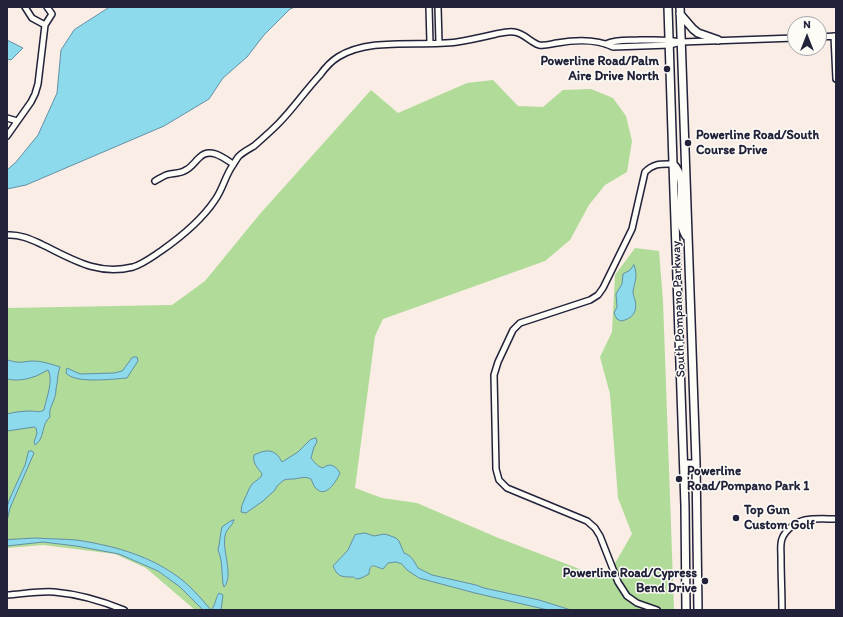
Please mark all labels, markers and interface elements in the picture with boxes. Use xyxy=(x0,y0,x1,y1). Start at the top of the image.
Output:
north arrow xyxy=(787,16,827,56)
text: N xyxy=(803,18,811,31)
place label: Powerline Road/Palm Aire Drive North xyxy=(541,54,659,85)
marker: Powerline Road/Palm Aire Drive North xyxy=(662,64,672,74)
place label: Powerline Road/South Course Drive xyxy=(696,128,819,159)
marker: Powerline Road/South Course Drive xyxy=(683,138,693,148)
street label: South Pompano Parkway xyxy=(669,240,689,378)
place label: Powerline Road/Pompano Park 1 xyxy=(687,464,809,495)
marker: Powerline Road/Pompano Park 1 xyxy=(674,474,684,484)
place label: Top Gun Custom Golf xyxy=(744,503,815,534)
marker: Top Gun Custom Golf xyxy=(731,513,741,523)
place label: Powerline Road/Cypress Bend Drive xyxy=(563,566,697,597)
marker: Powerline Road/Cypress Bend Drive xyxy=(700,576,710,586)

